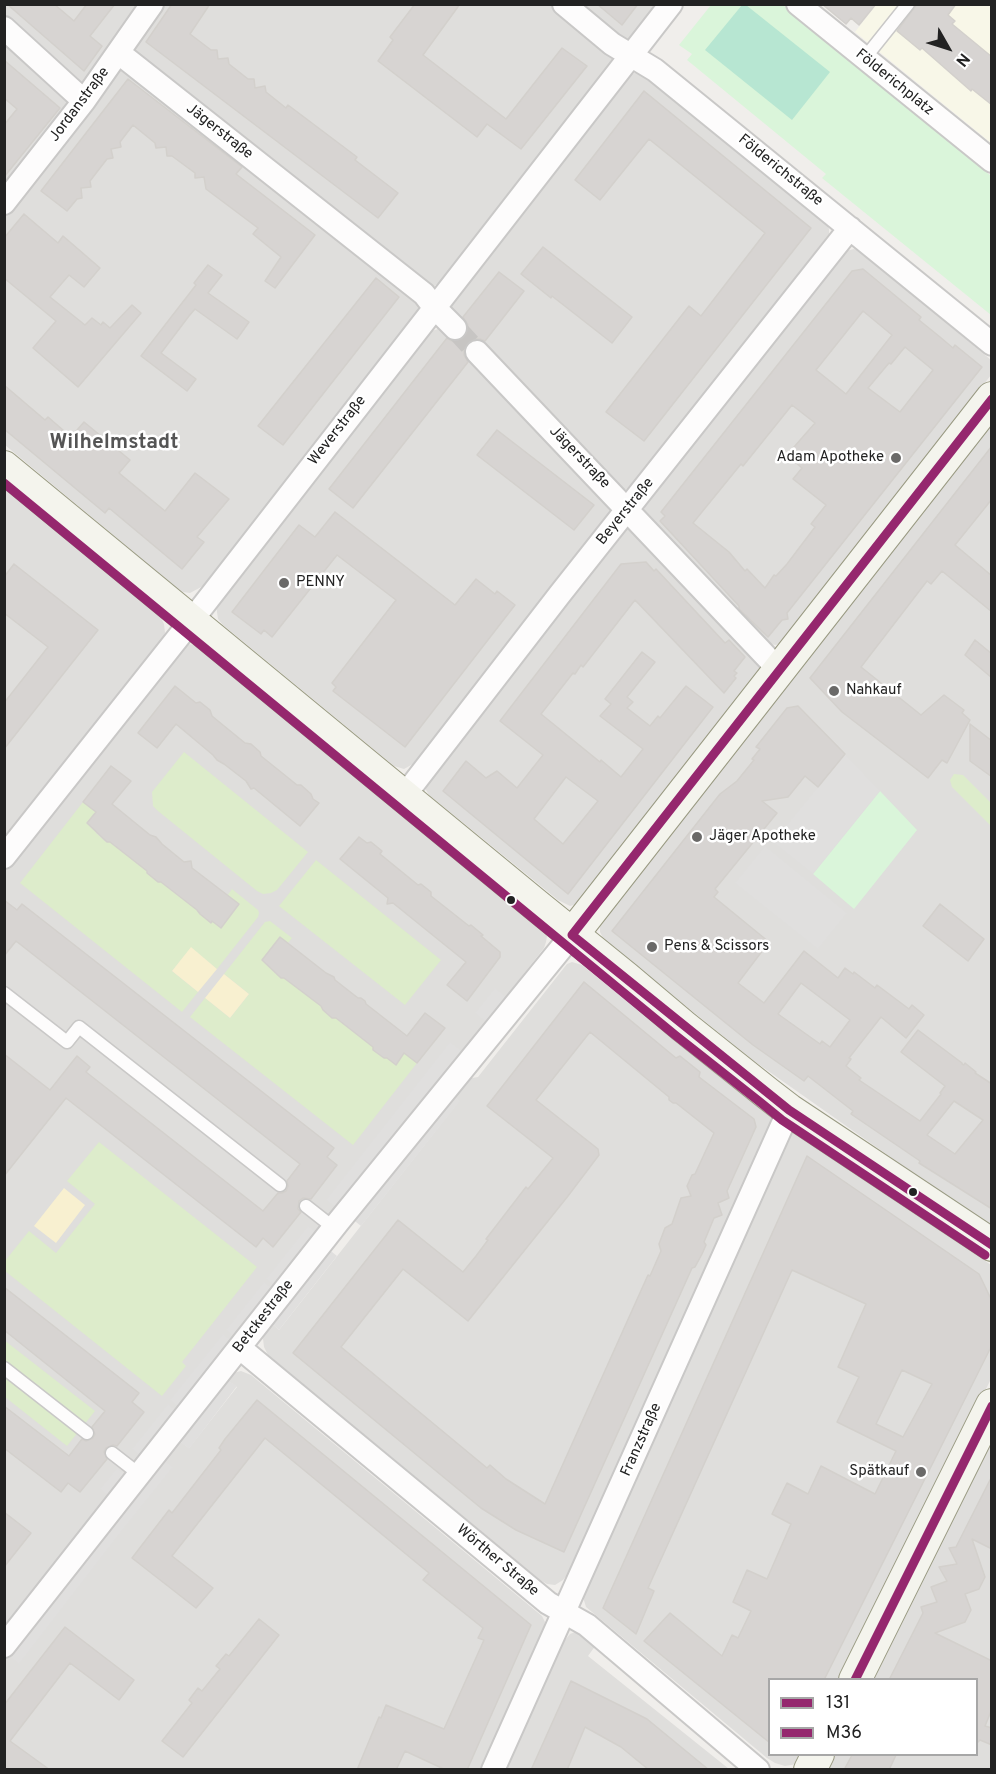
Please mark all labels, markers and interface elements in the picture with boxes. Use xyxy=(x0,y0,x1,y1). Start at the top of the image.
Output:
north arrow xyxy=(918,18,978,78)
street label: Földerichplatz xyxy=(851,46,937,120)
text: N xyxy=(951,49,973,70)
street label: Jordanstraße xyxy=(46,64,114,146)
street label: Jägerstraße xyxy=(182,100,256,164)
street label: Földerichstraße xyxy=(734,131,826,211)
street label: Weverstraße xyxy=(305,393,371,469)
street label: Jägerstraße xyxy=(545,423,613,493)
district label: Wilhelmstadt xyxy=(50,431,178,457)
place label: Adam Apotheke xyxy=(776,449,884,467)
marker: Adam Apotheke xyxy=(889,451,903,465)
street label: Beyerstraße xyxy=(593,475,659,549)
place label: PENNY xyxy=(296,574,345,592)
marker: PENNY xyxy=(277,576,291,590)
place label: Nahkauf xyxy=(846,682,901,700)
marker: Nahkauf xyxy=(827,684,841,698)
place label: Jäger Apotheke xyxy=(709,828,816,846)
marker: Jäger Apotheke xyxy=(690,830,704,844)
unlabelled marker xyxy=(505,894,517,906)
place label: Pens & Scissors xyxy=(664,938,769,956)
marker: Pens & Scissors xyxy=(645,940,659,954)
unlabelled marker xyxy=(907,1186,919,1198)
street label: Betckestraße xyxy=(230,1277,298,1357)
street label: Franzstraße xyxy=(618,1400,666,1480)
place label: Spätkauf xyxy=(849,1463,909,1481)
marker: Spätkauf xyxy=(914,1465,928,1479)
street label: Wörther Straße xyxy=(452,1521,542,1601)
legend xyxy=(768,1678,978,1756)
text: 131 xyxy=(826,1692,850,1715)
text: M36 xyxy=(826,1722,862,1745)

